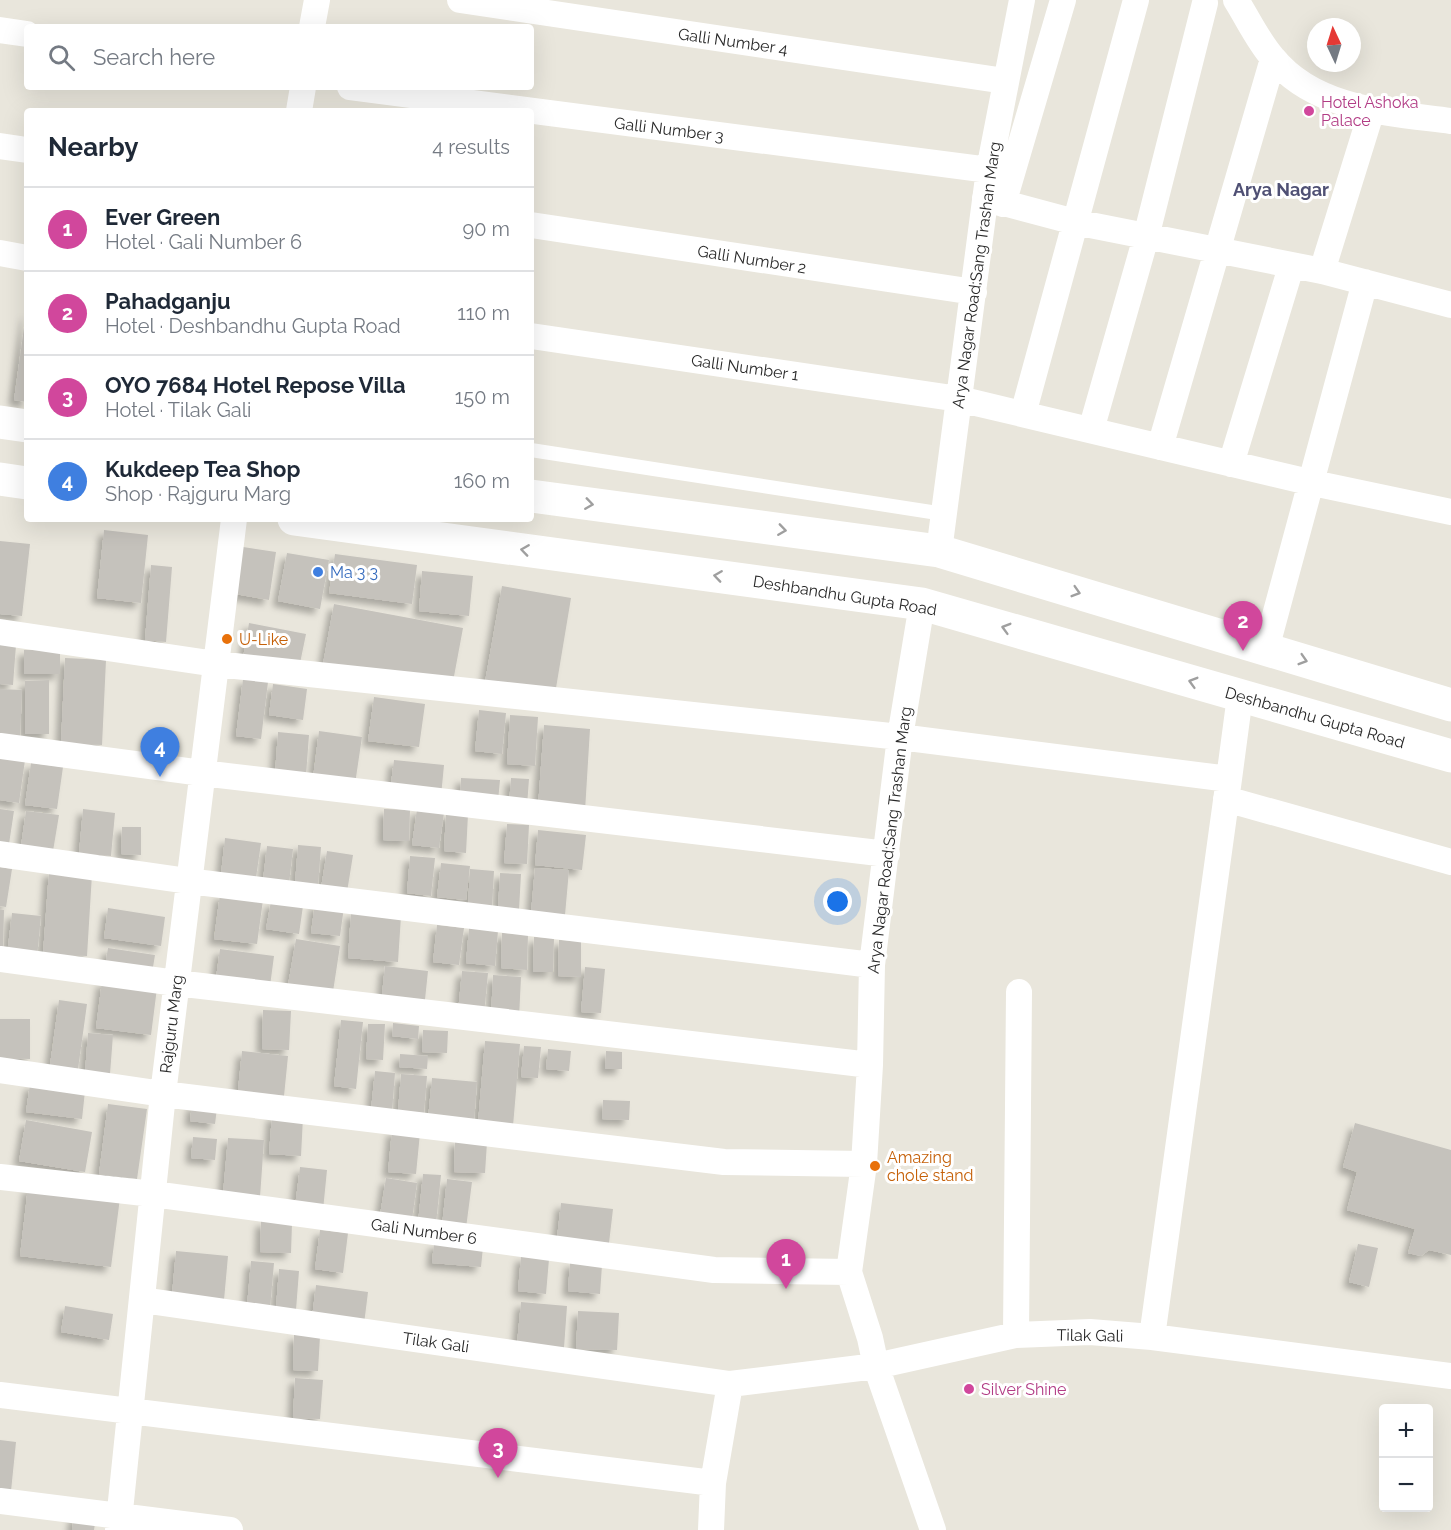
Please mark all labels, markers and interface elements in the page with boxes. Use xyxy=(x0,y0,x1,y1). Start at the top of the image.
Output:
north arrow xyxy=(1307,18,1361,72)
search box xyxy=(24,24,534,90)
street label: Galli Number 4 xyxy=(677,24,789,59)
icon: search xyxy=(45,41,78,74)
text: Search here xyxy=(93,44,215,70)
place label: Hotel Ashoka Palace xyxy=(1321,93,1419,130)
marker: Hotel Ashoka Palace xyxy=(1302,104,1316,118)
street label: Galli Number 3 xyxy=(613,113,725,146)
text: Nearby xyxy=(48,132,138,162)
text: 4 results xyxy=(432,135,510,159)
street label: Arya Nagar Road;Sang Trashan Marg xyxy=(948,140,1005,410)
district label: Arya Nagar xyxy=(1233,179,1329,200)
text: Ever Green xyxy=(105,204,220,230)
text: 1 xyxy=(63,217,72,241)
text: 90 m xyxy=(463,217,510,241)
text: Hotel · Gali Number 6 xyxy=(105,230,302,254)
street label: Galli Number 2 xyxy=(696,242,808,277)
text: Pahadganju xyxy=(105,288,231,314)
text: 2 xyxy=(62,301,73,325)
text: 110 m xyxy=(457,301,510,325)
text: Hotel · Deshbandhu Gupta Road xyxy=(105,314,401,338)
street label: Galli Number 1 xyxy=(690,351,800,384)
text: OYO 7684 Hotel Repose Villa xyxy=(105,372,406,398)
text: 3 xyxy=(62,385,73,409)
text: 150 m xyxy=(455,385,510,409)
text: Hotel · Tilak Gali xyxy=(105,398,251,422)
text: Kukdeep Tea Shop xyxy=(105,456,300,482)
text: 4 xyxy=(62,469,73,493)
text: 160 m xyxy=(454,469,510,493)
text: Shop · Rajguru Marg xyxy=(105,482,291,506)
one-way arrow xyxy=(584,497,594,509)
one-way arrow xyxy=(778,523,787,535)
one-way arrow xyxy=(520,545,529,557)
place label: Ma 3 3 xyxy=(330,563,378,582)
marker: Ma 3 3 xyxy=(311,565,325,579)
one-way arrow xyxy=(714,571,723,583)
street label: Deshbandhu Gupta Road xyxy=(752,572,938,619)
one-way arrow xyxy=(1070,585,1081,597)
pin: 2 xyxy=(1224,602,1262,651)
one-way arrow xyxy=(1001,623,1012,635)
place label: U-Like xyxy=(239,630,288,649)
marker: U-Like xyxy=(220,632,234,646)
one-way arrow xyxy=(1297,653,1308,665)
one-way arrow xyxy=(1188,677,1199,689)
street label: Deshbandhu Gupta Road xyxy=(1223,683,1407,752)
street label: Arya Nagar Road;Sang Trashan Marg xyxy=(864,705,915,975)
pin: 4 xyxy=(140,728,180,777)
your location xyxy=(823,887,852,916)
street label: Rajguru Marg xyxy=(156,974,187,1074)
place label: Amazing chole stand xyxy=(887,1148,974,1185)
marker: Amazing chole stand xyxy=(868,1159,882,1173)
street label: Gali Number 6 xyxy=(370,1215,478,1248)
pin: 1 xyxy=(766,1240,806,1289)
street label: Tilak Gali xyxy=(1056,1325,1124,1346)
street label: Tilak Gali xyxy=(401,1328,470,1357)
place label: Silver Shine xyxy=(981,1380,1066,1399)
marker: Silver Shine xyxy=(962,1382,976,1396)
map controls xyxy=(1379,1404,1433,1512)
button: + xyxy=(1379,1404,1433,1458)
pin: 3 xyxy=(478,1428,518,1478)
button: − xyxy=(1379,1458,1433,1512)

